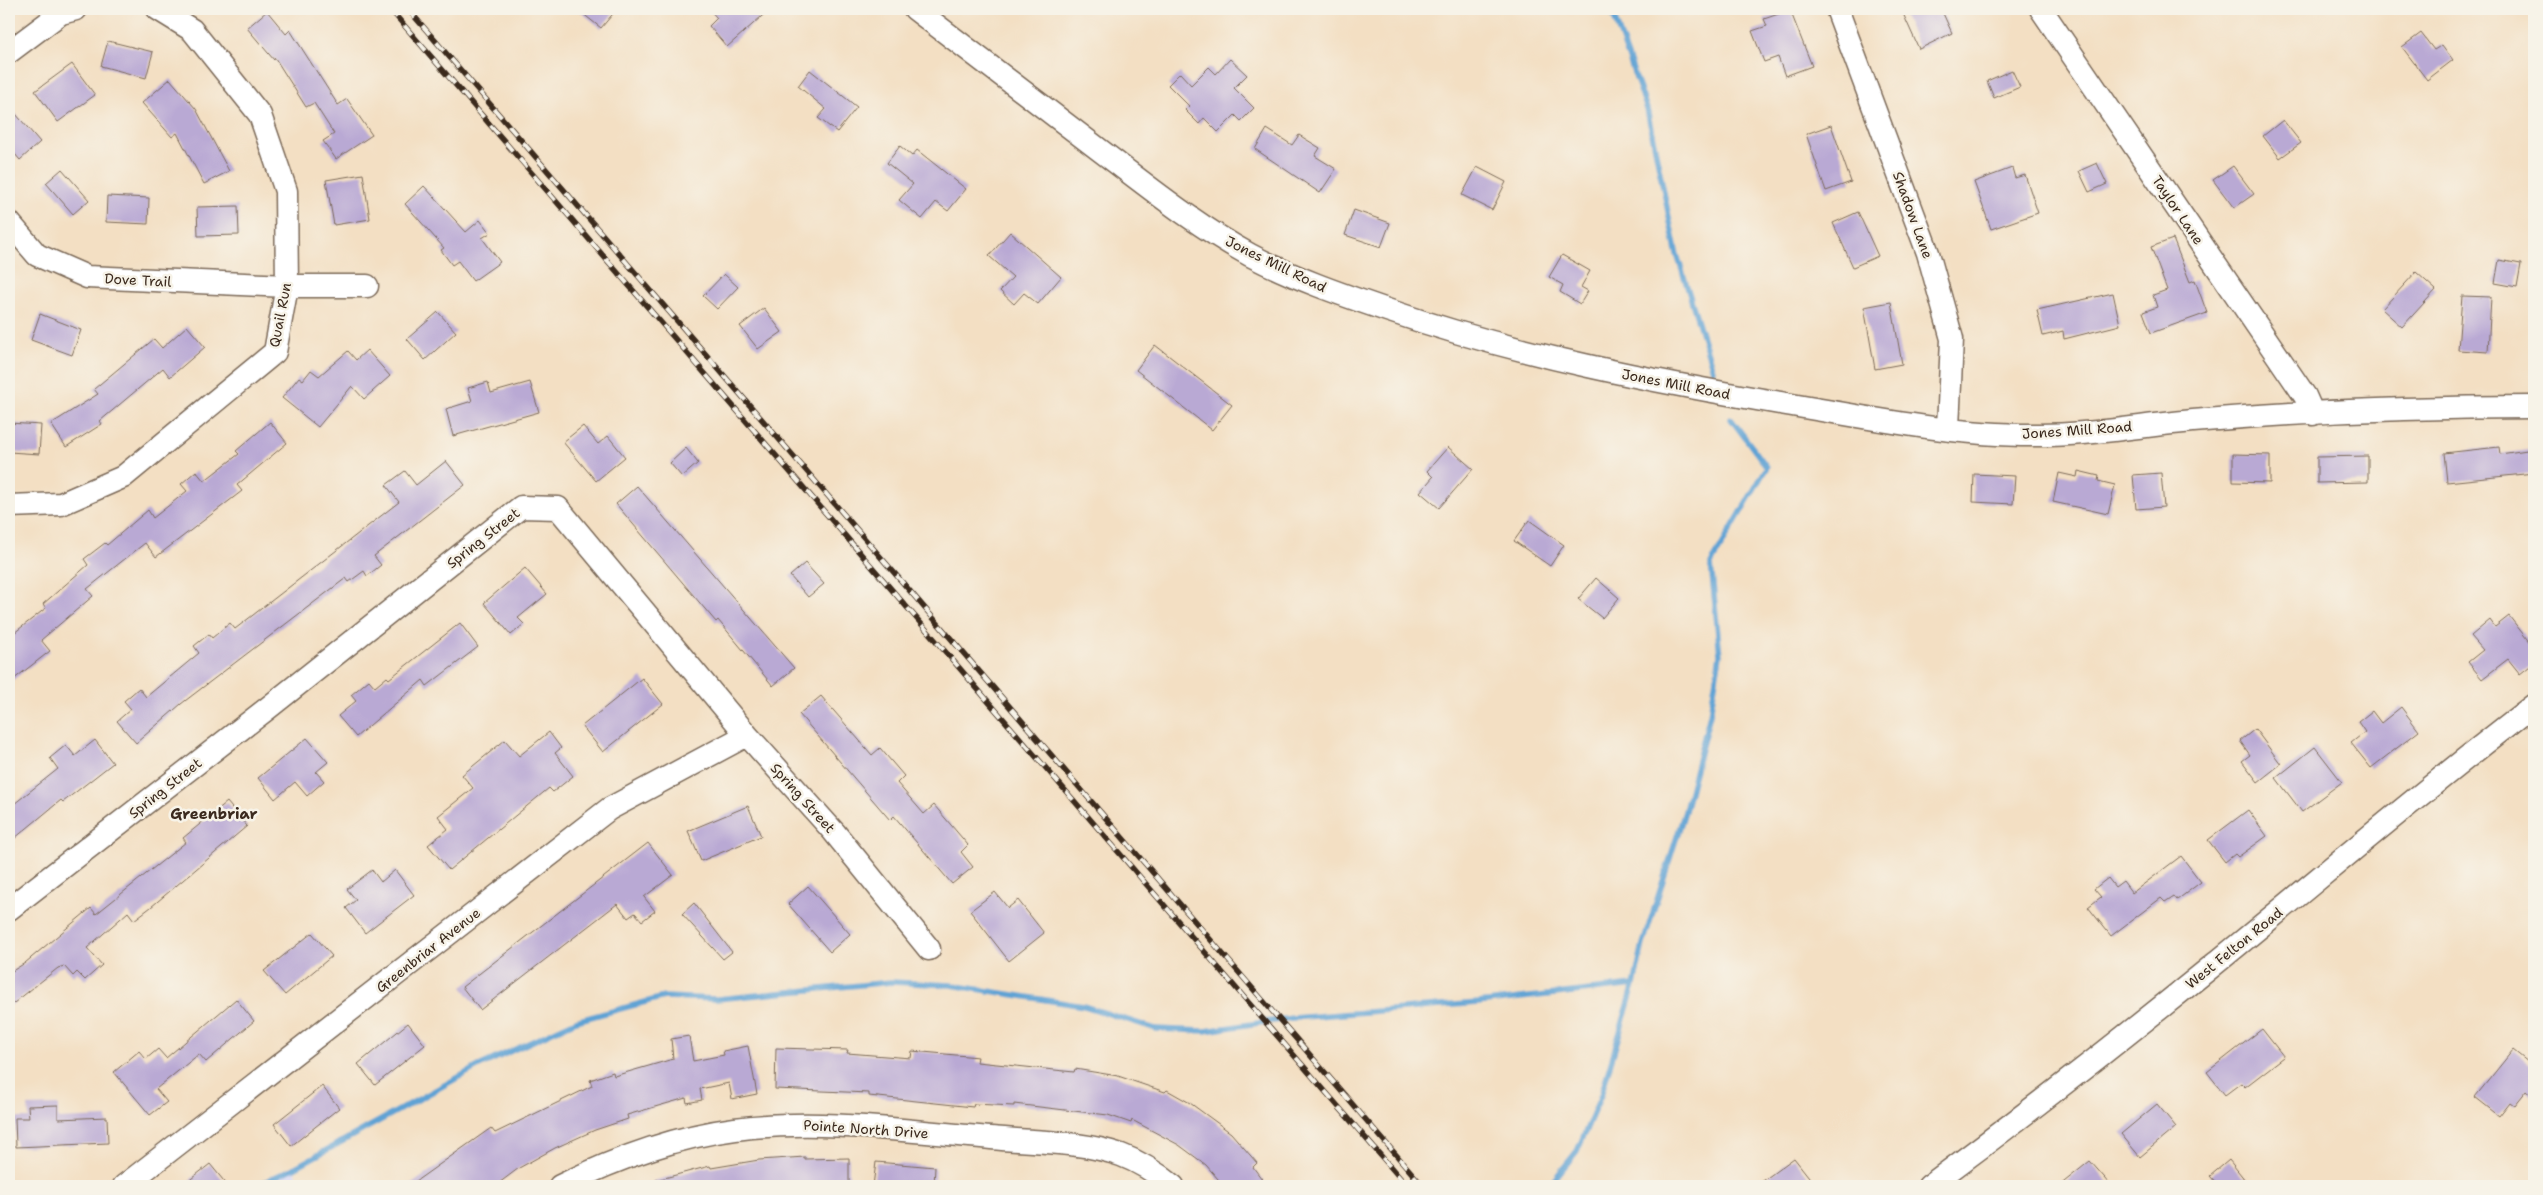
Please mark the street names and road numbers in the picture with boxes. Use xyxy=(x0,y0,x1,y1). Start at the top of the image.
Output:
street label: Shadow Lane xyxy=(1889,169,1937,261)
street label: Taylor Lane xyxy=(2148,172,2208,248)
street label: Jones Mill Road xyxy=(1222,232,1330,296)
street label: Dove Trail xyxy=(104,269,173,291)
street label: Quail Run xyxy=(265,281,295,349)
street label: Jones Mill Road xyxy=(1620,365,1732,403)
street label: Jones Mill Road xyxy=(2021,417,2133,443)
street label: Spring Street xyxy=(443,504,523,572)
street label: Spring Street xyxy=(125,754,205,822)
street label: Spring Street xyxy=(767,759,839,837)
street label: West Felton Road xyxy=(2182,903,2286,993)
street label: Greenbriar Avenue xyxy=(372,904,484,996)
street label: Pointe North Drive xyxy=(803,1116,929,1142)

